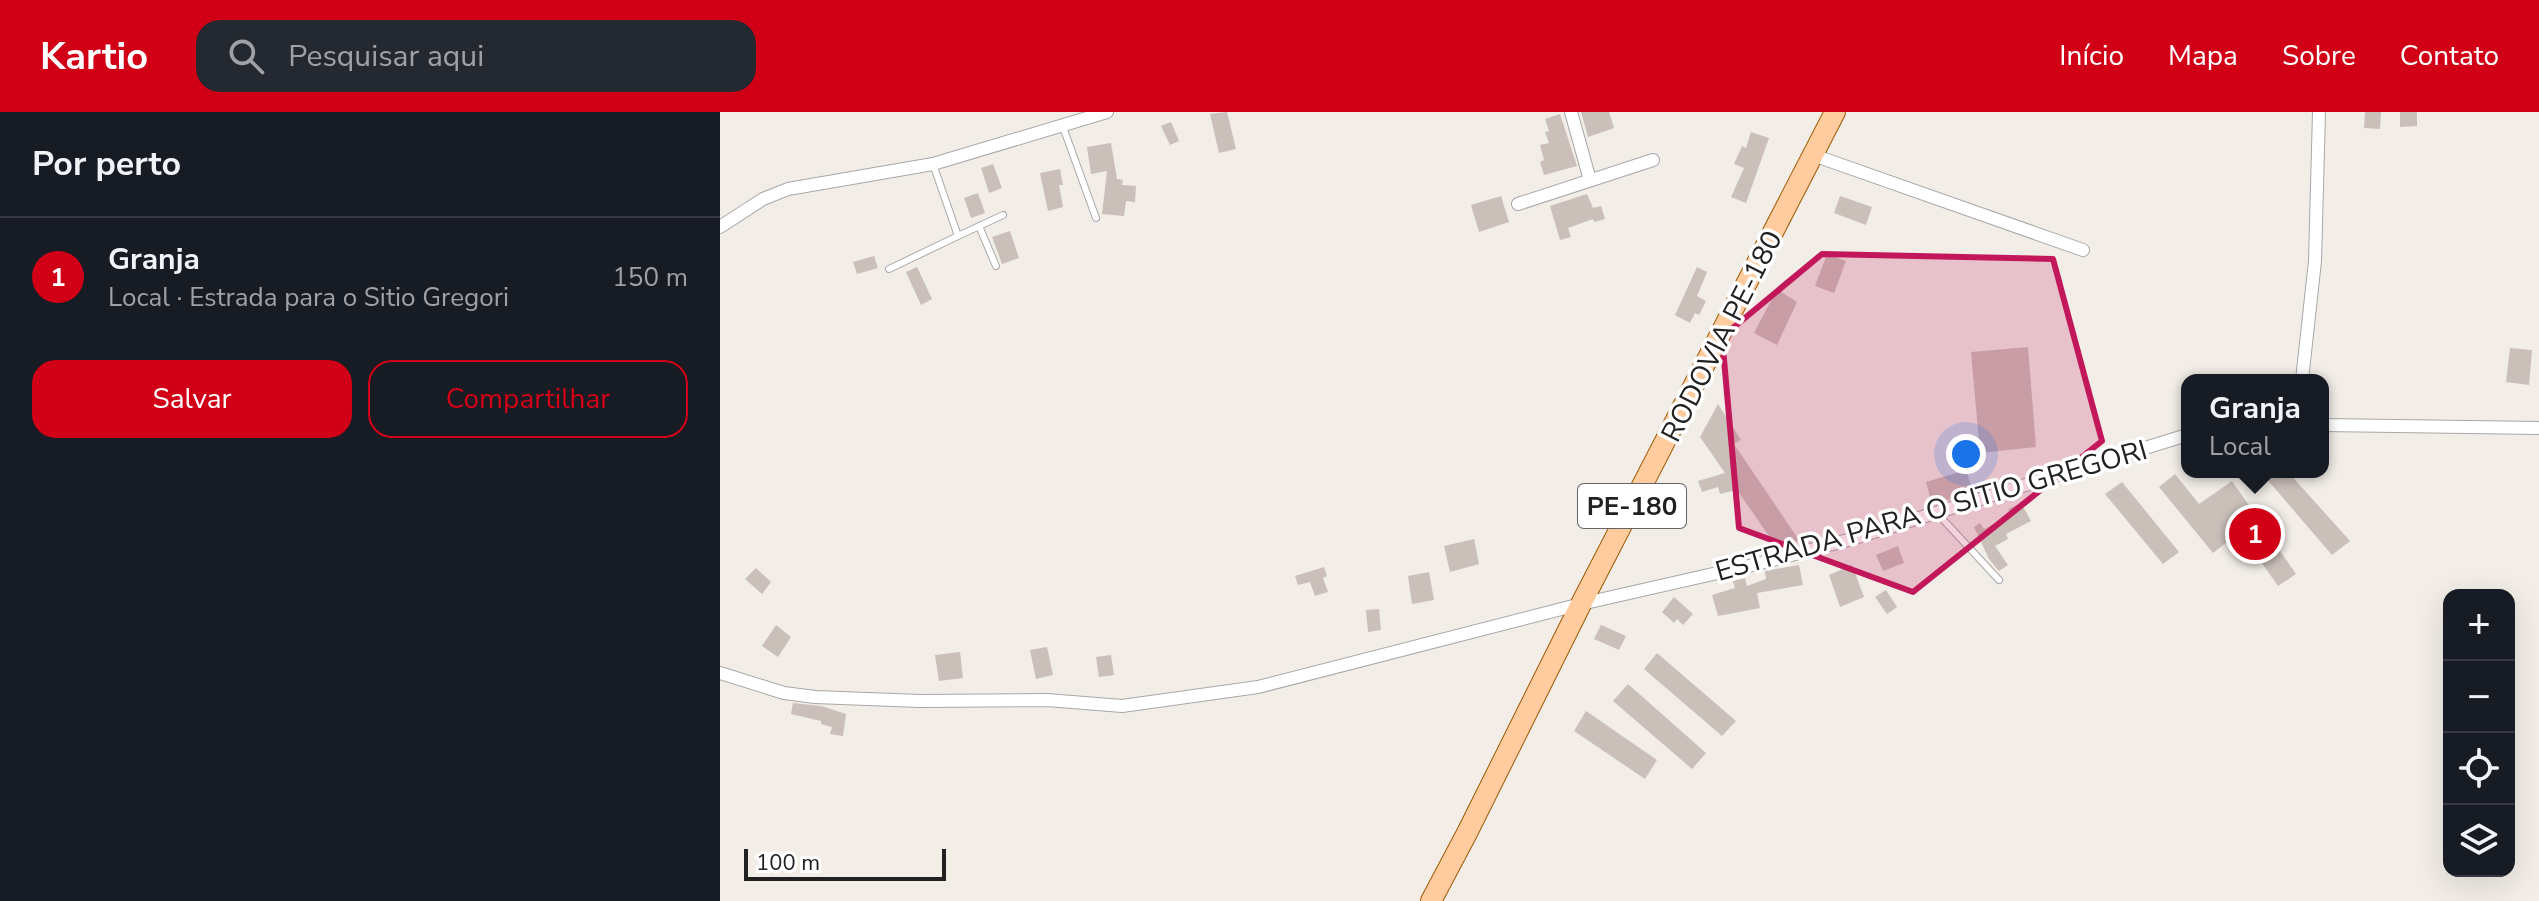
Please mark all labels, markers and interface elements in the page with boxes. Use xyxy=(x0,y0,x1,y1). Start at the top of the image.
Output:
search box xyxy=(196,20,756,92)
text: Kartio xyxy=(40,31,148,82)
icon: search xyxy=(224,34,268,78)
text: Pesquisar aqui xyxy=(288,36,484,77)
text: Início xyxy=(2059,37,2124,75)
text: Mapa xyxy=(2168,37,2238,75)
text: Sobre xyxy=(2282,37,2356,75)
text: Contato xyxy=(2400,37,2499,75)
text: Por perto xyxy=(32,141,181,187)
street label: RODOVIA PE-180 xyxy=(1652,224,1792,449)
text: Granja xyxy=(108,239,200,280)
text: 1 xyxy=(50,260,66,295)
text: 150 m xyxy=(612,260,688,295)
text: Local · Estrada para o Sitio Gregori xyxy=(108,280,509,315)
button: Salvar xyxy=(32,360,352,438)
button: Compartilhar xyxy=(368,360,688,438)
popup xyxy=(2181,374,2329,478)
text: Granja xyxy=(2209,388,2301,429)
text: Local xyxy=(2209,429,2271,464)
street label: ESTRADA PARA O SITIO GREGORI xyxy=(1711,431,2152,591)
your location xyxy=(1946,434,1986,474)
road number: PE-180 xyxy=(1578,484,1686,528)
pin: 1 xyxy=(2229,504,2281,564)
map controls xyxy=(2443,589,2515,877)
button: + xyxy=(2443,589,2515,661)
button: − xyxy=(2443,661,2515,733)
button: locate xyxy=(2443,733,2515,805)
button: layers xyxy=(2443,805,2515,877)
scale bar xyxy=(744,845,946,881)
text: 100 m xyxy=(756,848,820,878)

